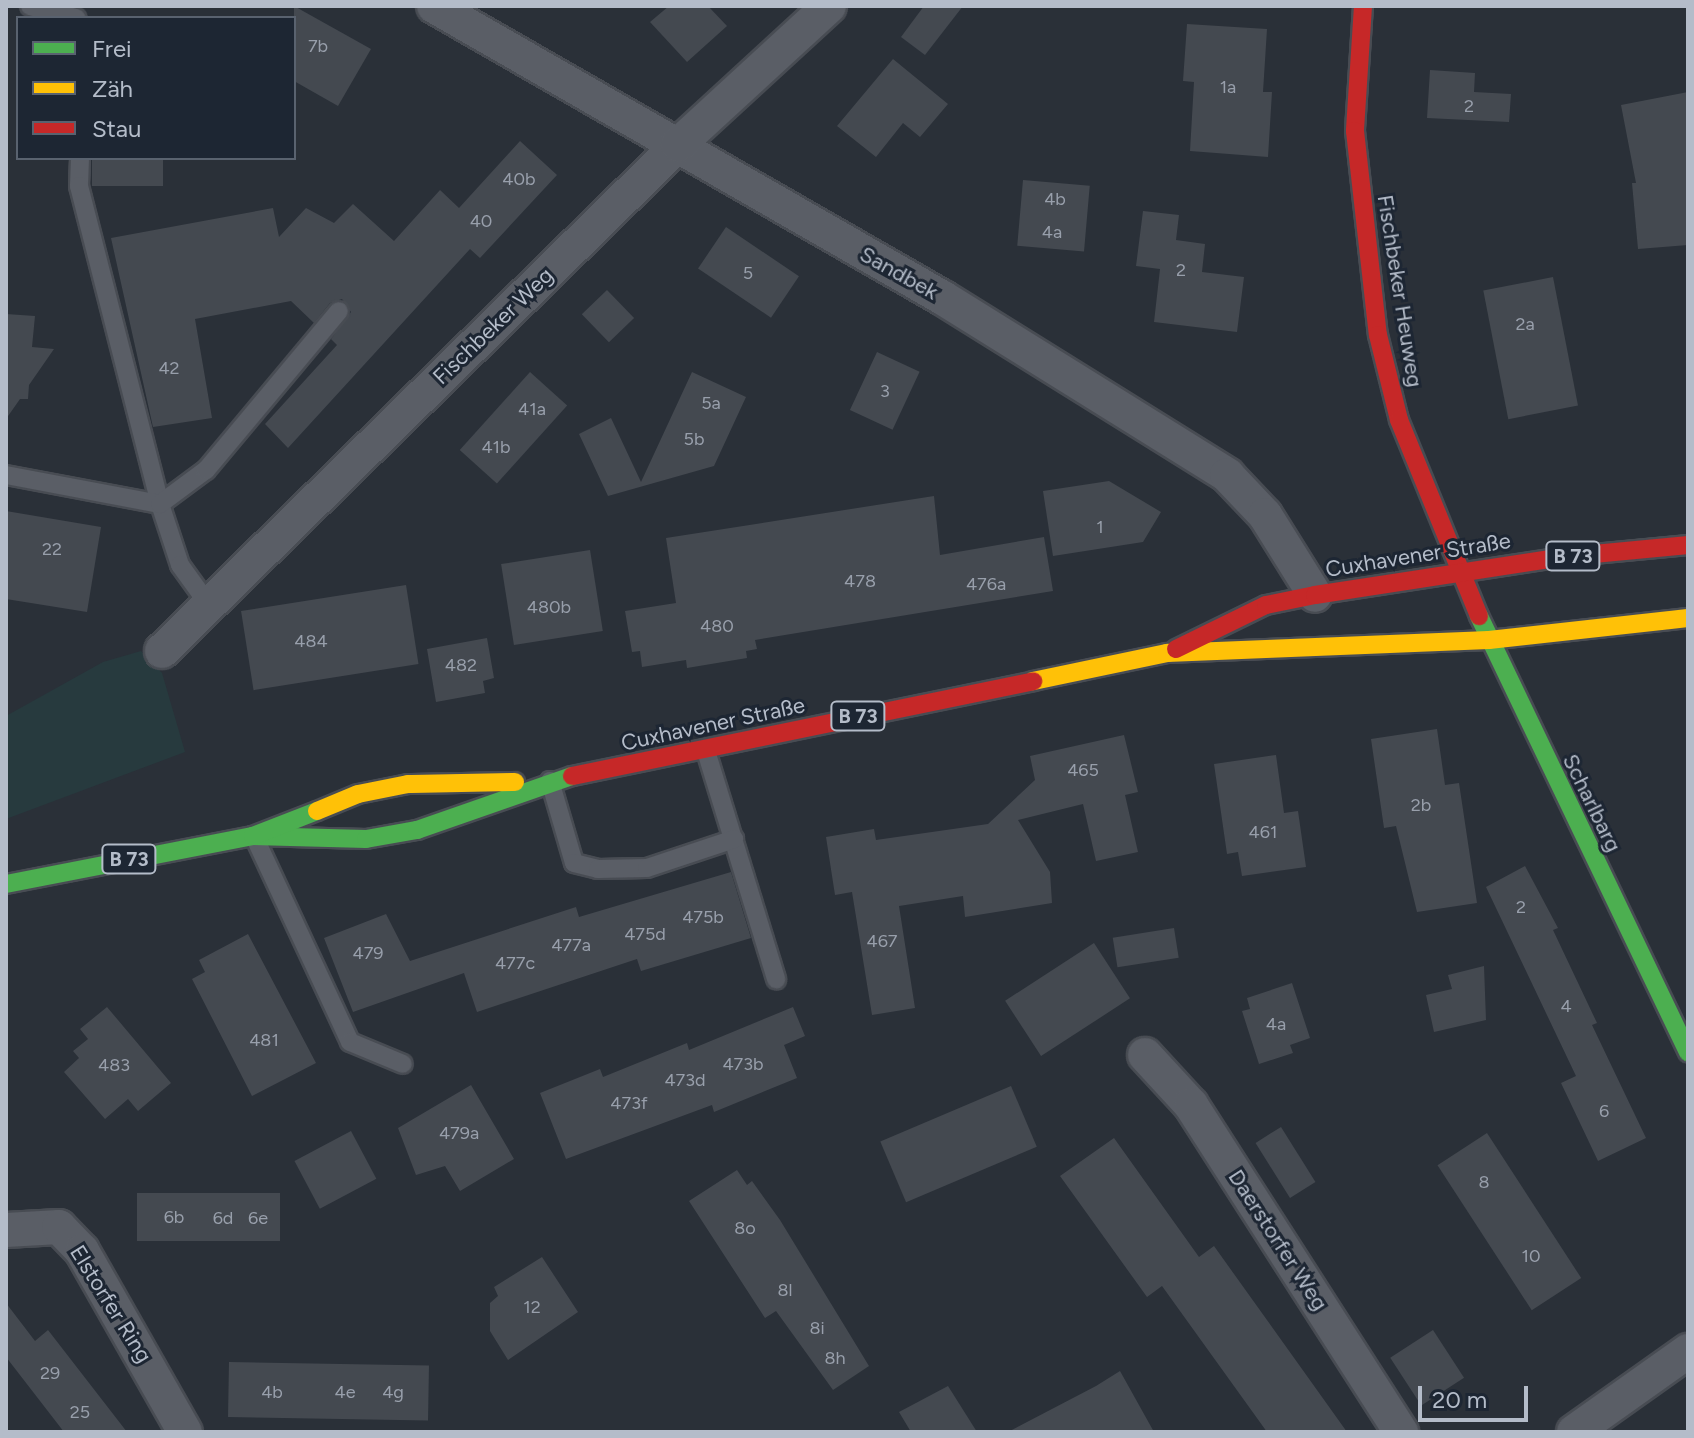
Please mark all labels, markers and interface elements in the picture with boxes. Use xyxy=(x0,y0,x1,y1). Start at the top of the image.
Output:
legend xyxy=(16,16,296,160)
text: Frei xyxy=(92,34,132,63)
house number: 7b xyxy=(308,35,328,57)
text: Zäh xyxy=(92,74,133,103)
house number: 1a xyxy=(1220,76,1236,98)
house number: 2 xyxy=(1464,95,1474,117)
text: Stau xyxy=(92,114,141,143)
house number: 40b xyxy=(502,168,536,190)
house number: 4b xyxy=(1044,188,1066,210)
street label: Fischbeker Heuweg xyxy=(1372,193,1428,389)
house number: 40 xyxy=(470,210,492,232)
house number: 4a xyxy=(1042,221,1062,243)
street label: Sandbek xyxy=(855,241,943,305)
house number: 2 xyxy=(1176,259,1186,281)
street label: Fischbeker Weg xyxy=(427,262,559,390)
house number: 5 xyxy=(743,262,753,284)
house number: 2a xyxy=(1515,313,1535,335)
house number: 42 xyxy=(158,357,180,379)
house number: 3 xyxy=(880,380,890,402)
house number: 5a xyxy=(701,392,721,414)
house number: 41a xyxy=(518,398,546,420)
house number: 5b xyxy=(684,428,704,450)
house number: 41b xyxy=(481,436,511,458)
house number: 1 xyxy=(1096,516,1104,538)
street label: Cuxhavener Straße xyxy=(1324,527,1512,583)
house number: 22 xyxy=(42,538,62,560)
road number: B 73 xyxy=(1545,540,1601,572)
house number: 478 xyxy=(844,570,876,592)
house number: 476a xyxy=(966,573,1006,595)
house number: 480b xyxy=(527,596,571,618)
house number: 480 xyxy=(700,615,734,637)
house number: 484 xyxy=(294,630,328,652)
house number: 482 xyxy=(445,654,477,676)
street label: Cuxhavener Straße xyxy=(619,692,807,756)
road number: B 73 xyxy=(830,700,886,732)
street label: Scharlbarg xyxy=(1557,750,1627,856)
house number: 465 xyxy=(1067,759,1099,781)
house number: 2b xyxy=(1411,794,1431,816)
house number: 461 xyxy=(1249,821,1277,843)
road number: B 73 xyxy=(101,843,157,875)
house number: 2 xyxy=(1516,896,1526,918)
house number: 475b xyxy=(682,906,724,928)
house number: 475d xyxy=(624,923,666,945)
house number: 467 xyxy=(866,930,898,952)
house number: 477a xyxy=(551,934,591,956)
house number: 479 xyxy=(352,942,384,964)
house number: 477c xyxy=(495,952,535,974)
house number: 4 xyxy=(1560,995,1572,1017)
house number: 4a xyxy=(1266,1013,1286,1035)
house number: 481 xyxy=(249,1029,279,1051)
house number: 473b xyxy=(722,1053,764,1075)
house number: 483 xyxy=(98,1054,130,1076)
house number: 473d xyxy=(664,1069,706,1091)
house number: 473f xyxy=(610,1092,648,1114)
house number: 6 xyxy=(1599,1100,1609,1122)
house number: 479a xyxy=(439,1122,479,1144)
street label: Daerstorfer Weg xyxy=(1223,1165,1333,1315)
house number: 8 xyxy=(1478,1171,1490,1193)
house number: 6b xyxy=(164,1206,184,1228)
house number: 6d xyxy=(213,1207,233,1229)
house number: 6e xyxy=(248,1207,268,1229)
house number: 8o xyxy=(734,1217,756,1239)
street label: Elstorfer Ring xyxy=(64,1240,158,1368)
house number: 10 xyxy=(1522,1245,1540,1267)
house number: 8l xyxy=(777,1279,793,1301)
house number: 12 xyxy=(523,1296,541,1318)
house number: 8i xyxy=(809,1317,825,1339)
house number: 8h xyxy=(824,1347,846,1369)
house number: 29 xyxy=(40,1362,60,1384)
scale bar xyxy=(1422,1370,1532,1420)
house number: 4b xyxy=(261,1381,283,1403)
house number: 4e xyxy=(334,1381,356,1403)
house number: 4g xyxy=(382,1381,404,1403)
text: 20 m xyxy=(1432,1385,1487,1414)
house number: 25 xyxy=(70,1401,90,1423)

